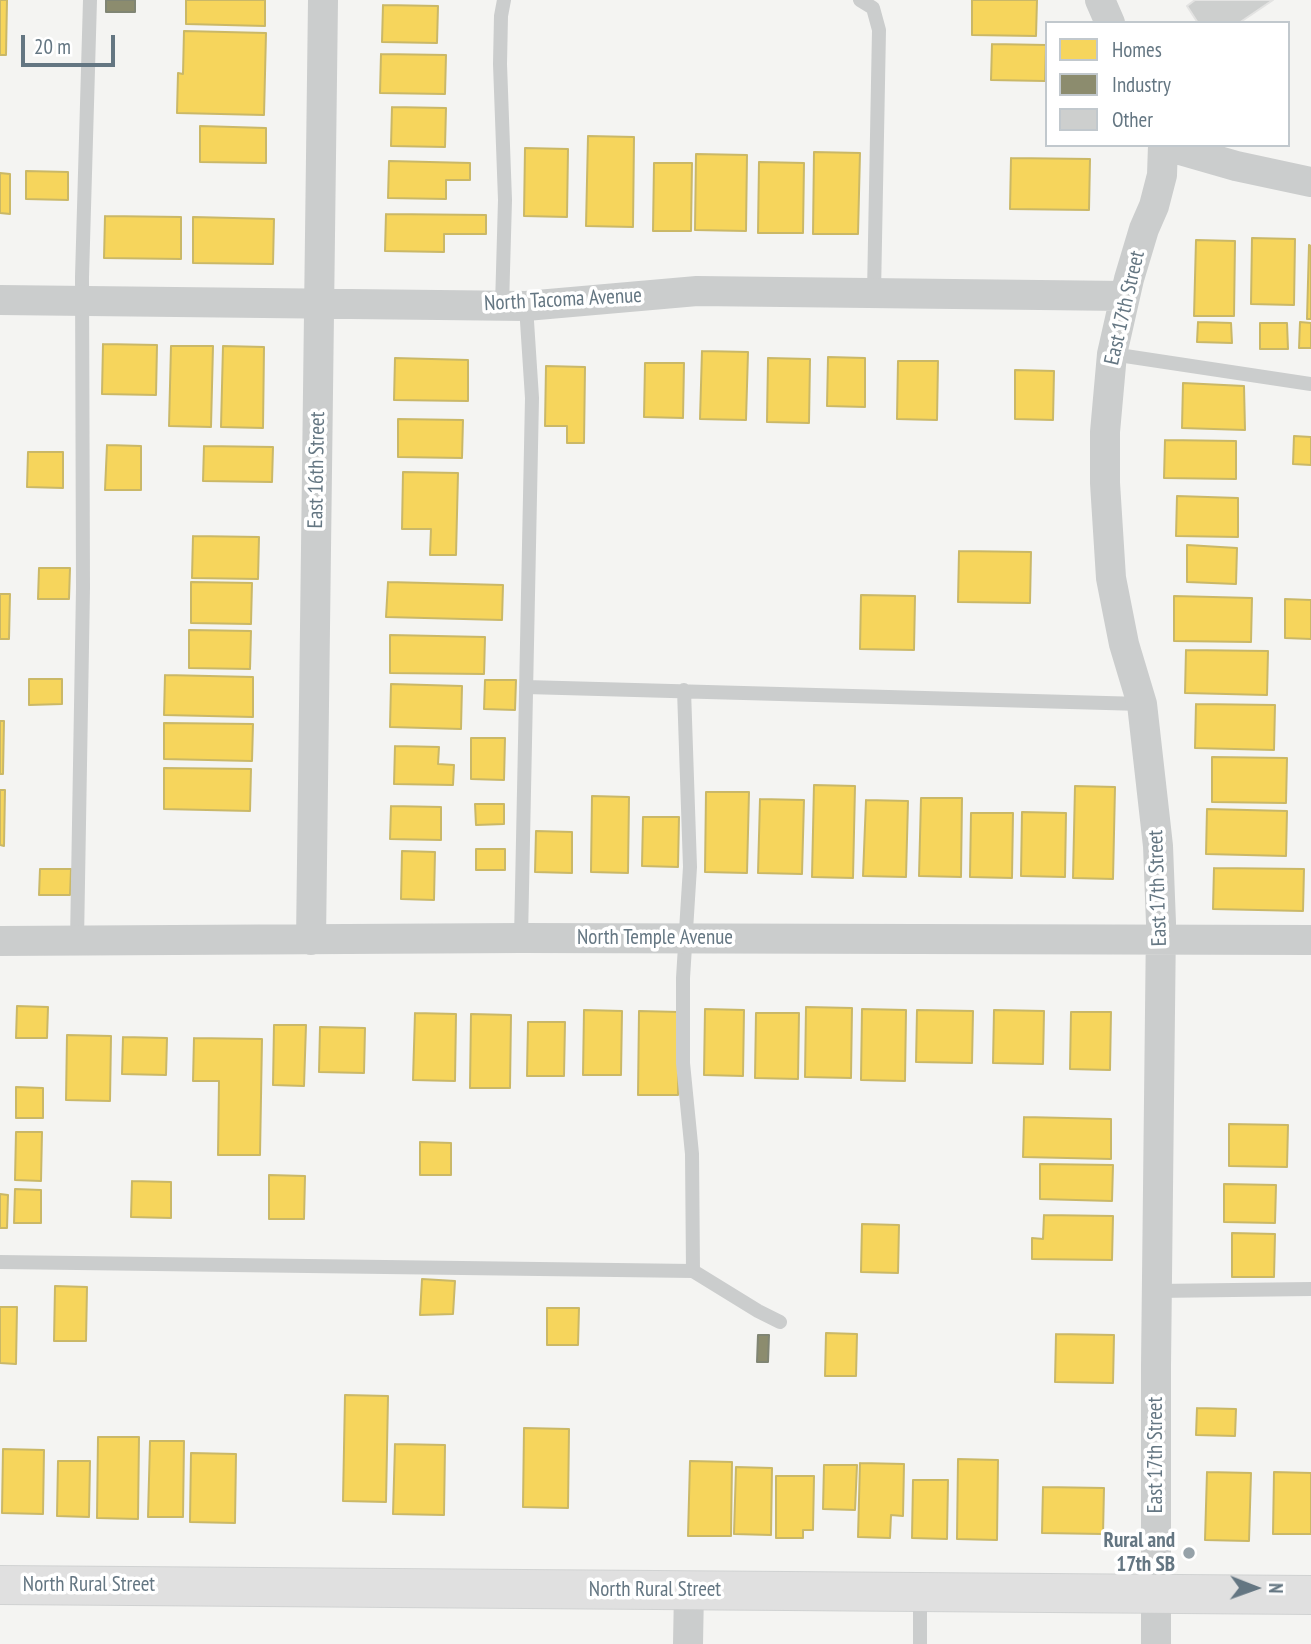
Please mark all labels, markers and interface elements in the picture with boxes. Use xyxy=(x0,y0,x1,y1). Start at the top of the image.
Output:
scale bar xyxy=(24,21,119,65)
legend xyxy=(1045,21,1290,147)
text: 20 m xyxy=(34,33,71,60)
text: Homes xyxy=(1112,36,1162,63)
text: Industry xyxy=(1112,71,1171,98)
text: Other xyxy=(1112,106,1153,133)
street label: East 17th Street xyxy=(1100,248,1150,368)
street label: North Tacoma Avenue xyxy=(483,283,643,317)
street label: East 16th Street xyxy=(303,412,331,528)
street label: East 17th Street xyxy=(1143,829,1173,947)
street label: North Temple Avenue xyxy=(577,925,733,951)
street label: East 17th Street xyxy=(1143,1397,1169,1513)
place label: Rural and 17th SB xyxy=(1103,1528,1175,1578)
marker: Rural and 17th SB xyxy=(1181,1545,1197,1561)
north arrow xyxy=(1220,1553,1290,1623)
street label: North Rural Street xyxy=(23,1572,155,1598)
street label: North Rural Street xyxy=(589,1577,721,1603)
text: N xyxy=(1264,1583,1288,1594)

